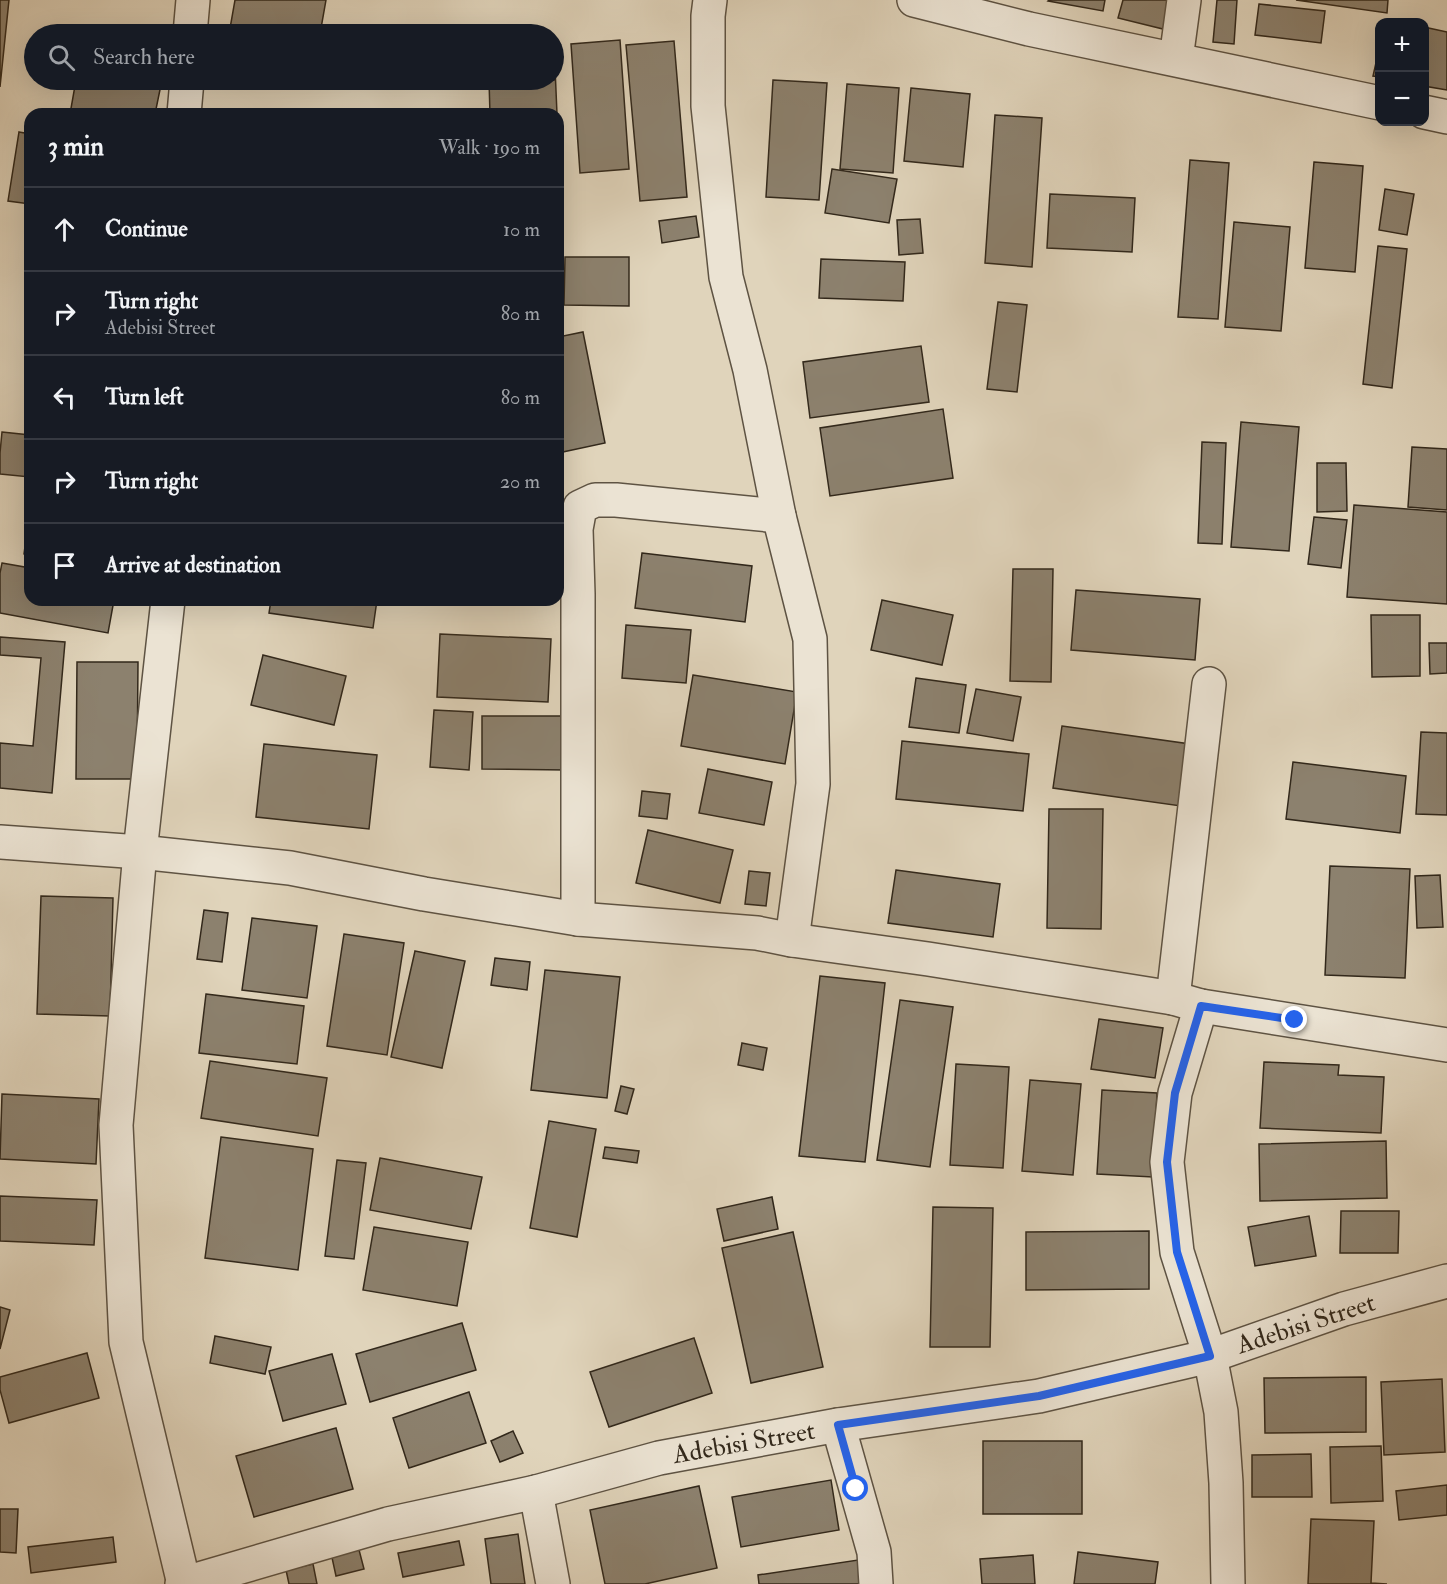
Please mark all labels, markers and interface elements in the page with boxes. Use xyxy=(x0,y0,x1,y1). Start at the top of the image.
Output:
map controls xyxy=(1375,18,1429,126)
button: + xyxy=(1375,18,1429,72)
search box xyxy=(24,24,564,90)
icon: search xyxy=(45,41,78,74)
text: Search here xyxy=(93,43,195,71)
button: − xyxy=(1375,72,1429,126)
text: 3 min xyxy=(48,131,104,163)
text: Walk · 190 m xyxy=(439,135,540,160)
icon: ahead xyxy=(48,213,81,246)
text: Continue xyxy=(105,215,188,243)
text: 10 m xyxy=(503,217,540,242)
text: Turn right xyxy=(105,287,198,315)
icon: right xyxy=(48,297,81,330)
text: 80 m xyxy=(501,301,540,326)
text: Adebisi Street xyxy=(105,315,216,340)
icon: left xyxy=(48,381,81,414)
text: Turn left xyxy=(105,383,184,411)
text: 80 m xyxy=(501,385,540,410)
icon: right xyxy=(48,465,81,498)
text: Turn right xyxy=(105,467,198,495)
text: 20 m xyxy=(500,469,540,494)
icon: arrive xyxy=(48,549,81,582)
text: Arrive at destination xyxy=(105,551,281,579)
route end xyxy=(1281,1006,1307,1032)
street label: Adebisi Street xyxy=(1232,1287,1379,1362)
street label: Adebisi Street xyxy=(669,1415,818,1471)
route start xyxy=(842,1475,868,1501)

